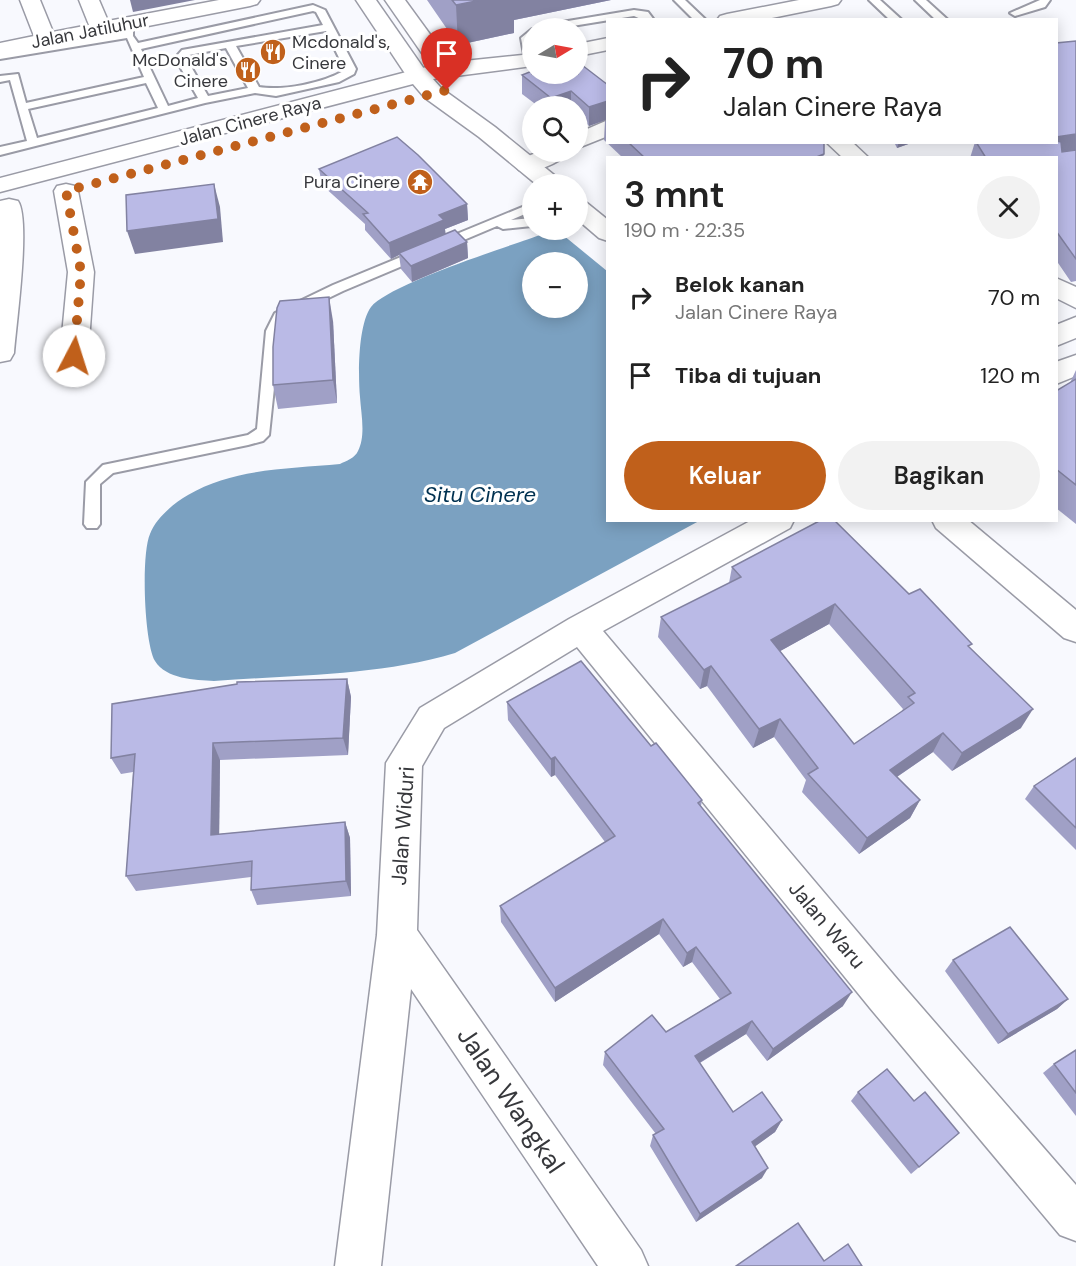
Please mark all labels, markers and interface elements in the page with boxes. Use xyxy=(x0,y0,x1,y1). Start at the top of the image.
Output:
street label: Jalan Jatiluhur xyxy=(29,8,151,54)
north arrow xyxy=(522,18,588,84)
map controls xyxy=(522,18,588,318)
pin xyxy=(421,28,472,90)
place label: Mcdonald's, Cinere xyxy=(292,30,390,75)
text: 70 m xyxy=(723,36,824,91)
restaurant icon: Mcdonald's, Cinere xyxy=(258,37,288,67)
icon: arrive xyxy=(430,37,463,70)
icon: right xyxy=(624,42,702,120)
place label: McDonald's Cinere xyxy=(132,48,228,93)
restaurant icon: McDonald's Cinere xyxy=(233,55,263,85)
text: Jalan Cinere Raya xyxy=(723,89,942,124)
street label: Jalan Cinere Raya xyxy=(176,91,324,151)
button: search xyxy=(522,96,588,162)
temple icon: Pura Cinere xyxy=(405,167,435,197)
place label: Pura Cinere xyxy=(304,170,400,194)
text: 3 mnt xyxy=(624,171,725,218)
button: + xyxy=(522,174,588,240)
button: close xyxy=(977,176,1040,239)
text: 190 m · 22:35 xyxy=(624,217,745,243)
button: − xyxy=(522,252,588,318)
text: Belok kanan xyxy=(675,270,805,299)
icon: right xyxy=(624,281,657,314)
text: 70 m xyxy=(988,283,1040,312)
text: Jalan Cinere Raya xyxy=(675,299,837,325)
position arrow xyxy=(42,324,106,388)
icon: arrive xyxy=(624,359,657,392)
text: Tiba di tujuan xyxy=(675,361,821,390)
text: 120 m xyxy=(980,361,1040,390)
button: Keluar xyxy=(624,441,826,510)
button: Bagikan xyxy=(838,441,1040,510)
water label: Situ Cinere xyxy=(424,480,536,509)
street label: Jalan Widuri xyxy=(385,766,421,886)
street label: Jalan Waru xyxy=(782,875,872,975)
street label: Jalan Wangkal xyxy=(450,1020,572,1180)

